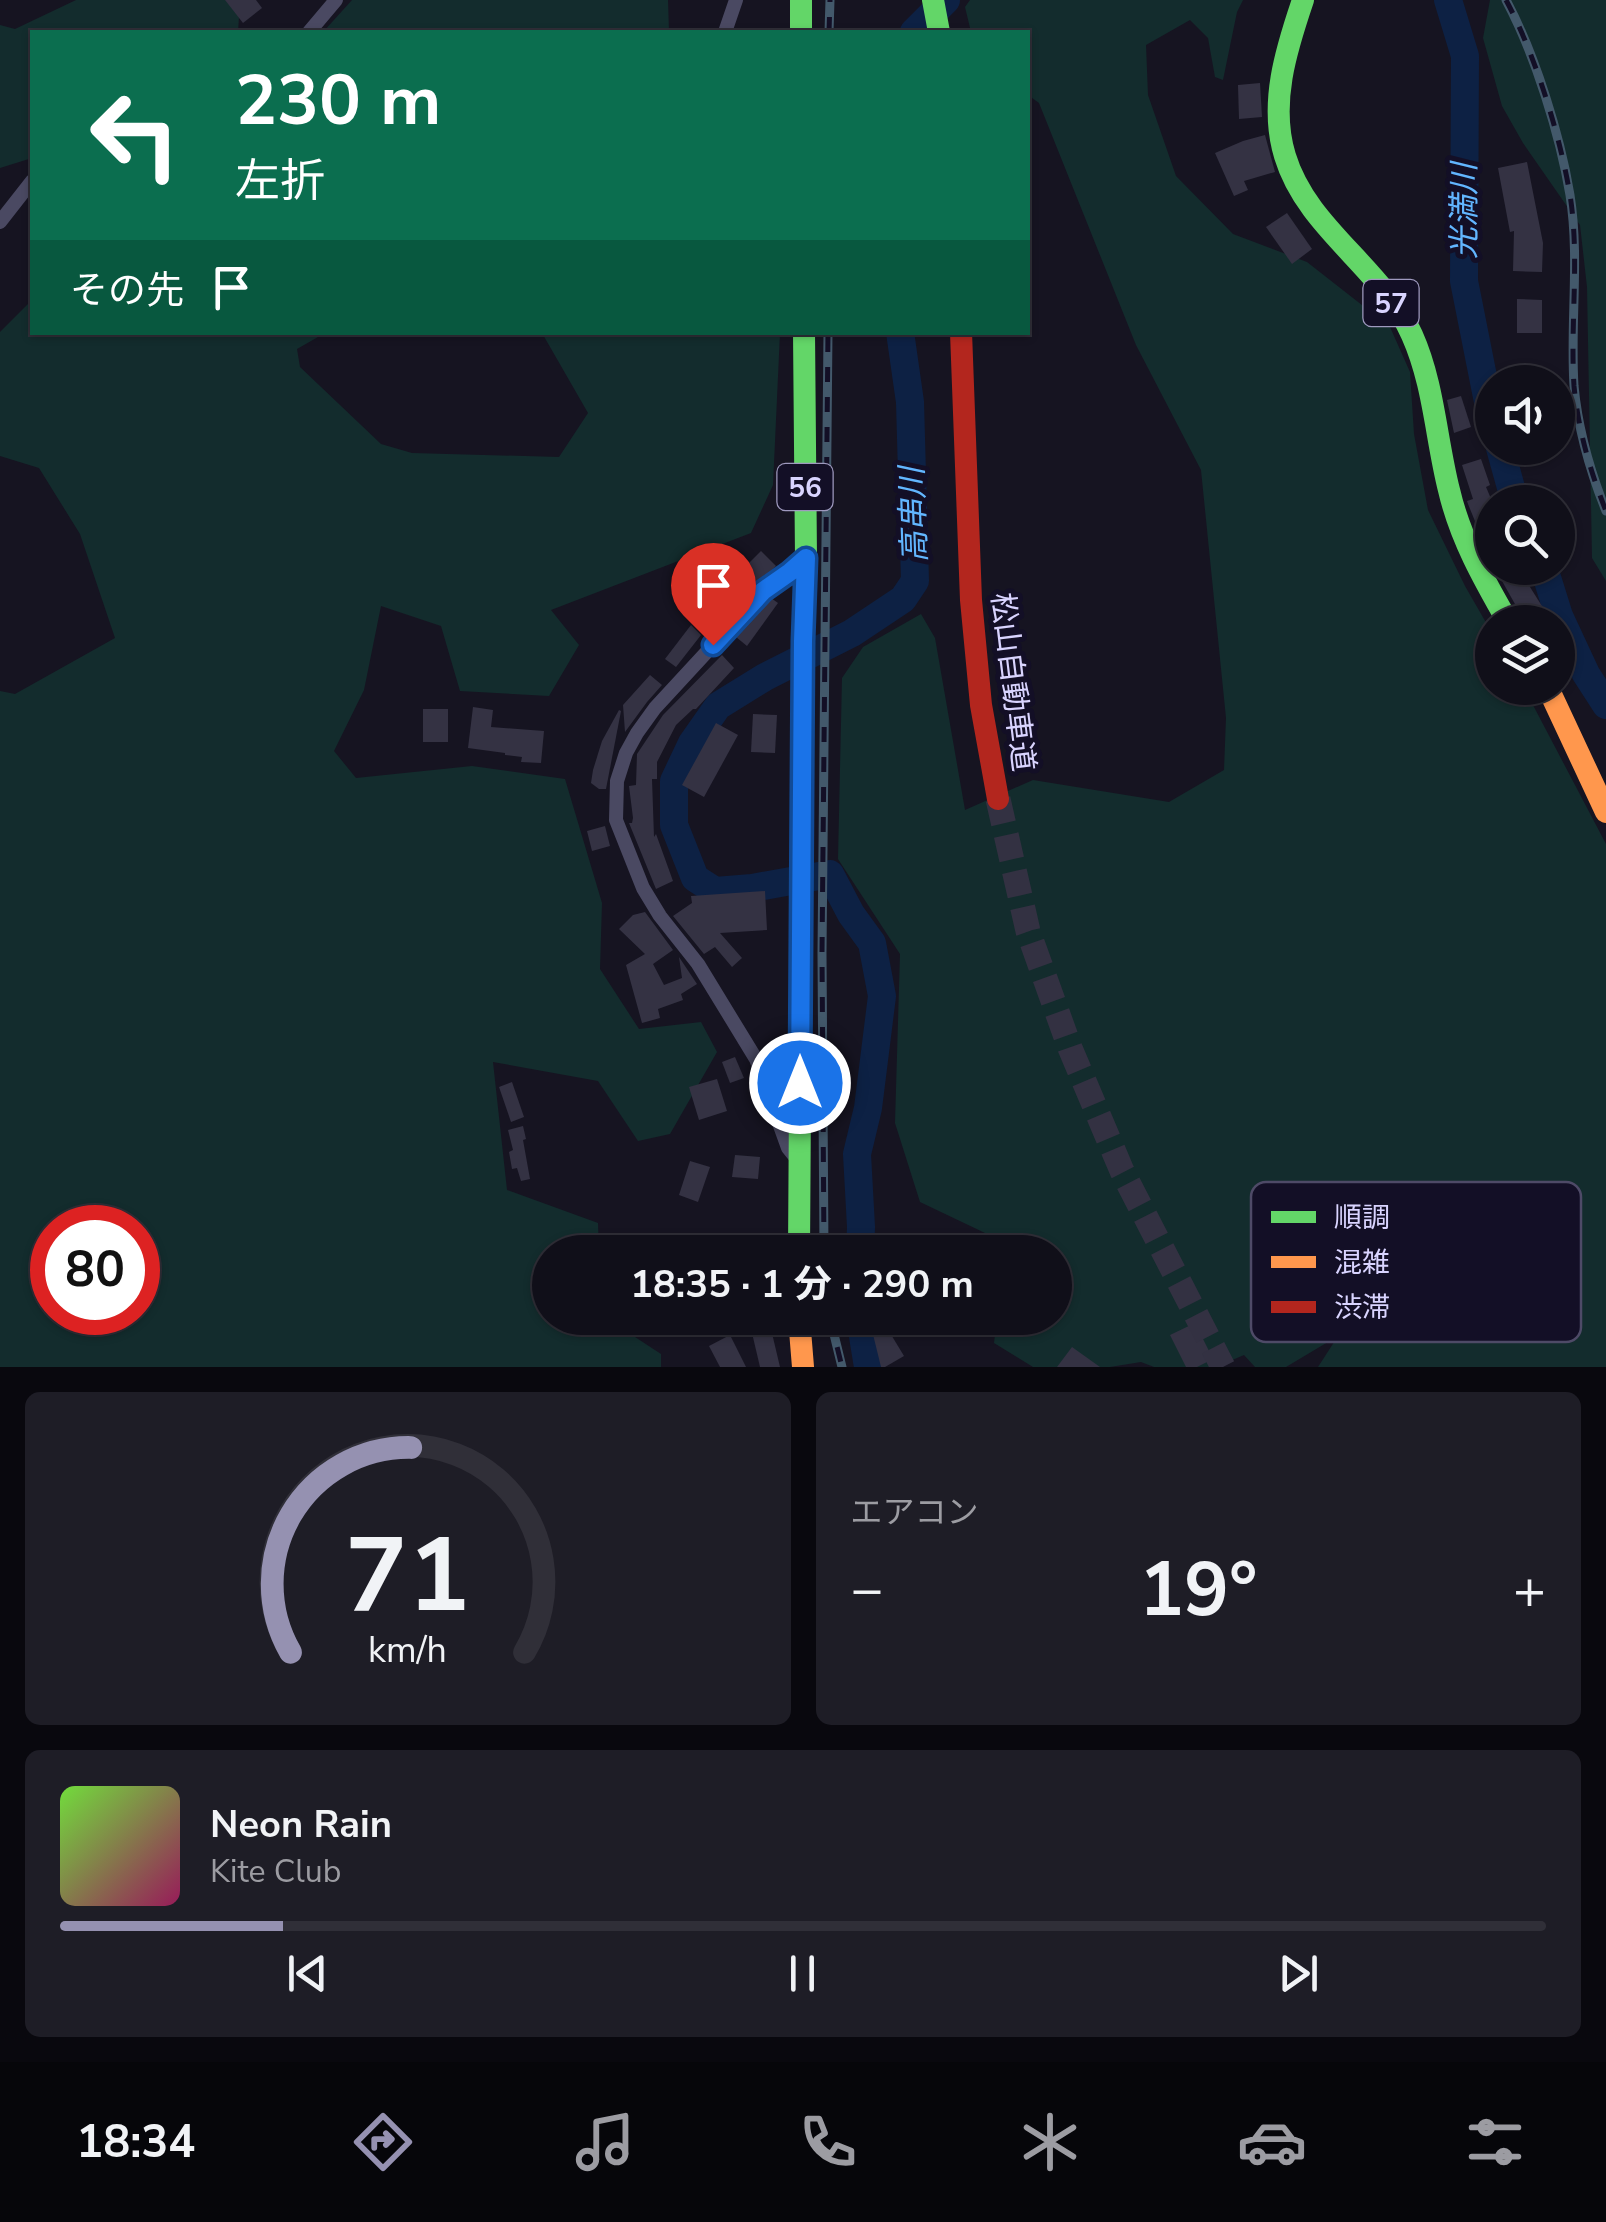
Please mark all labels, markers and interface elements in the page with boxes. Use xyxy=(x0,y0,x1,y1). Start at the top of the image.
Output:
text: 230 m xyxy=(235,53,441,149)
icon: left xyxy=(70,70,200,200)
text: 左折 xyxy=(235,151,325,212)
water label: 光満川 xyxy=(1443,160,1486,259)
icon: arrive xyxy=(204,260,259,315)
text: その先 xyxy=(70,265,184,316)
road number: 57 xyxy=(1364,280,1418,326)
map controls xyxy=(1475,365,1575,705)
button: sound xyxy=(1475,365,1575,465)
water label: 高串川 xyxy=(890,463,937,564)
road number: 56 xyxy=(778,464,832,510)
button: search xyxy=(1475,485,1575,585)
pin xyxy=(671,543,756,646)
icon: arrive xyxy=(686,558,741,613)
street label: 松山自動車道 xyxy=(981,590,1044,774)
button: layers xyxy=(1475,605,1575,705)
position arrow xyxy=(748,1031,852,1135)
legend xyxy=(1251,1182,1581,1342)
text: 順調 xyxy=(1334,1199,1390,1237)
speed limit sign: 80 xyxy=(30,1205,160,1335)
text: 混雑 xyxy=(1334,1244,1390,1282)
text: 18:35 · 1 分 · 290 m xyxy=(630,1259,974,1310)
text: 渋滞 xyxy=(1334,1289,1390,1327)
text: エアコン xyxy=(851,1491,979,1534)
text: 71 xyxy=(345,1505,470,1647)
text: 19° xyxy=(1139,1539,1257,1641)
text: − xyxy=(851,1552,884,1627)
text: + xyxy=(1513,1552,1546,1627)
text: km/h xyxy=(368,1626,447,1675)
text: Neon Rain xyxy=(210,1799,392,1850)
text: Kite Club xyxy=(210,1850,341,1893)
icon: previous xyxy=(280,1946,335,2001)
icon: pause xyxy=(775,1946,830,2001)
icon: next xyxy=(1271,1946,1326,2001)
icon: directions xyxy=(348,2107,418,2177)
icon: music xyxy=(570,2107,640,2177)
icon: phone xyxy=(793,2107,863,2177)
icon: climate xyxy=(1015,2107,1085,2177)
icon: car xyxy=(1237,2107,1307,2177)
icon: filters xyxy=(1460,2107,1530,2177)
text: 18:34 xyxy=(76,2112,195,2173)

